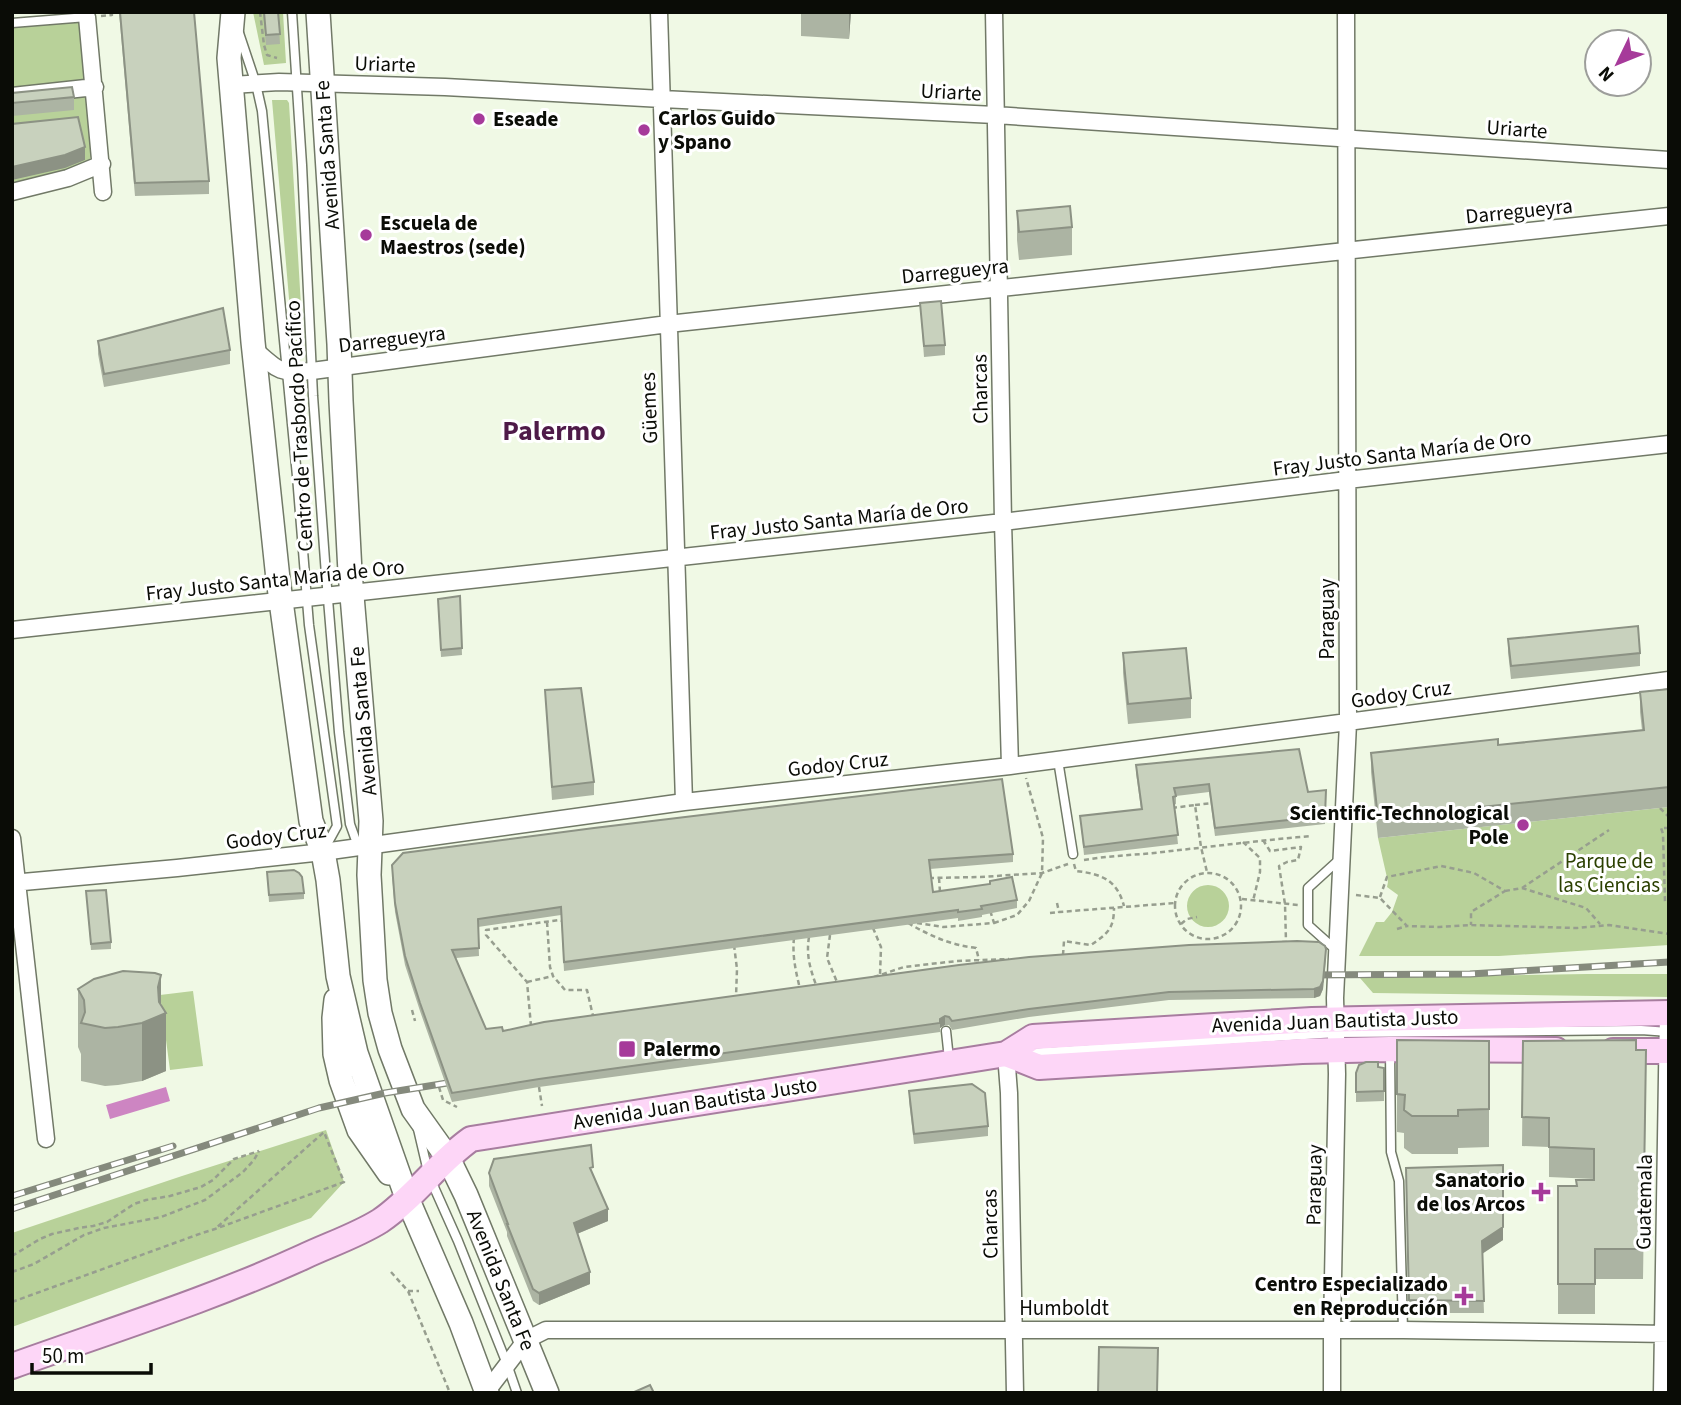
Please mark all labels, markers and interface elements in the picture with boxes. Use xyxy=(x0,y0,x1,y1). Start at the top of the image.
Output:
north arrow xyxy=(1583,28,1653,98)
street label: Uriarte xyxy=(354,48,416,80)
text: N xyxy=(1592,60,1621,87)
street label: Uriarte xyxy=(920,75,982,109)
street label: Avenida Santa Fe xyxy=(307,79,347,231)
place label: Carlos Guido y Spano xyxy=(658,103,776,157)
place label: Eseade xyxy=(493,104,559,134)
marker: Eseade xyxy=(471,111,487,127)
street label: Uriarte xyxy=(1485,112,1549,146)
marker: Carlos Guido y Spano xyxy=(636,122,652,138)
street label: Darregueyra xyxy=(1464,190,1574,232)
place label: Escuela de Maestros (sede) xyxy=(380,208,526,262)
marker: Escuela de Maestros (sede) xyxy=(358,227,374,243)
street label: Darregueyra xyxy=(900,250,1010,292)
street label: Centro de Trasbordo Pacífico xyxy=(277,299,321,553)
street label: Darregueyra xyxy=(337,318,447,360)
street label: Charcas xyxy=(964,354,996,424)
street label: Güemes xyxy=(633,372,665,444)
district label: Palermo xyxy=(502,411,606,451)
street label: Fray Justo Santa María de Oro xyxy=(1271,422,1533,484)
street label: Fray Justo Santa María de Oro xyxy=(708,490,970,548)
street label: Fray Justo Santa María de Oro xyxy=(144,551,406,609)
street label: Paraguay xyxy=(1312,578,1342,660)
street label: Avenida Santa Fe xyxy=(342,645,384,797)
street label: Godoy Cruz xyxy=(1349,672,1453,716)
street label: Godoy Cruz xyxy=(786,744,890,784)
place label: Scientific-Technological Pole xyxy=(1289,798,1509,852)
street label: Godoy Cruz xyxy=(224,815,328,857)
marker: Scientific-Technological Pole xyxy=(1515,817,1531,833)
park label: Parque de las Ciencias xyxy=(1558,846,1660,900)
street label: Avenida Juan Bautista Justo xyxy=(1211,1002,1459,1040)
place label: Palermo xyxy=(643,1034,721,1064)
marker: Palermo xyxy=(617,1039,637,1059)
street label: Avenida Juan Bautista Justo xyxy=(571,1069,819,1137)
street label: Paraguay xyxy=(1298,1144,1330,1226)
street label: Guatemala xyxy=(1628,1154,1660,1250)
place label: Sanatorio de los Arcos xyxy=(1417,1165,1525,1219)
marker: Sanatorio de los Arcos xyxy=(1531,1182,1551,1202)
street label: Charcas xyxy=(974,1189,1006,1259)
street label: Avenida Santa Fe xyxy=(459,1205,543,1355)
place label: Centro Especializado en Reproducción xyxy=(1254,1269,1448,1323)
marker: Centro Especializado en Reproducción xyxy=(1454,1286,1474,1306)
street label: Humboldt xyxy=(1019,1293,1109,1323)
scale bar xyxy=(32,1332,150,1376)
text: 50 m xyxy=(42,1341,84,1371)

